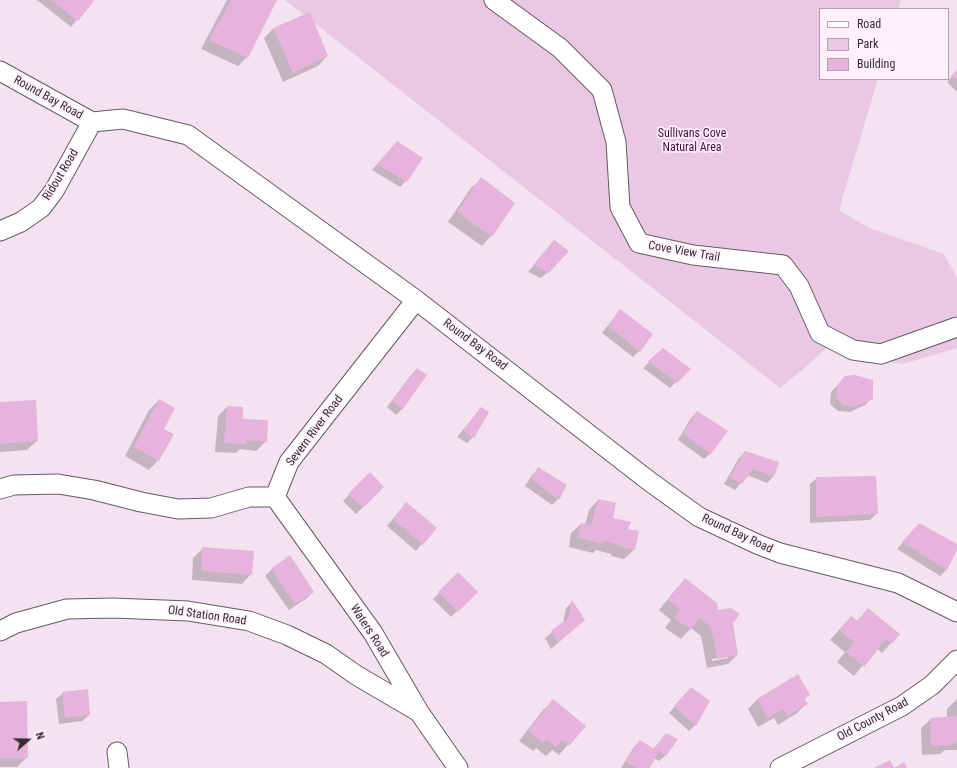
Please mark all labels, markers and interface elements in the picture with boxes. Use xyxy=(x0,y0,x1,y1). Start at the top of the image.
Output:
legend xyxy=(819,8,949,80)
text: Road xyxy=(857,17,881,31)
text: Park xyxy=(857,37,878,51)
text: Building xyxy=(857,57,895,71)
street label: Round Bay Road xyxy=(11,73,85,123)
park label: Sullivans Cove Natural Area xyxy=(658,127,726,155)
street label: Ridout Road xyxy=(40,147,82,203)
street label: Cove View Trail xyxy=(647,239,721,265)
street label: Round Bay Road xyxy=(440,316,510,374)
street label: Severn River Road xyxy=(284,393,346,469)
street label: Round Bay Road xyxy=(699,511,775,557)
street label: Waters Road xyxy=(347,602,391,660)
street label: Old Station Road xyxy=(167,603,247,629)
street label: Old County Road xyxy=(835,695,911,745)
north arrow xyxy=(8,720,48,760)
text: N xyxy=(32,730,47,741)

